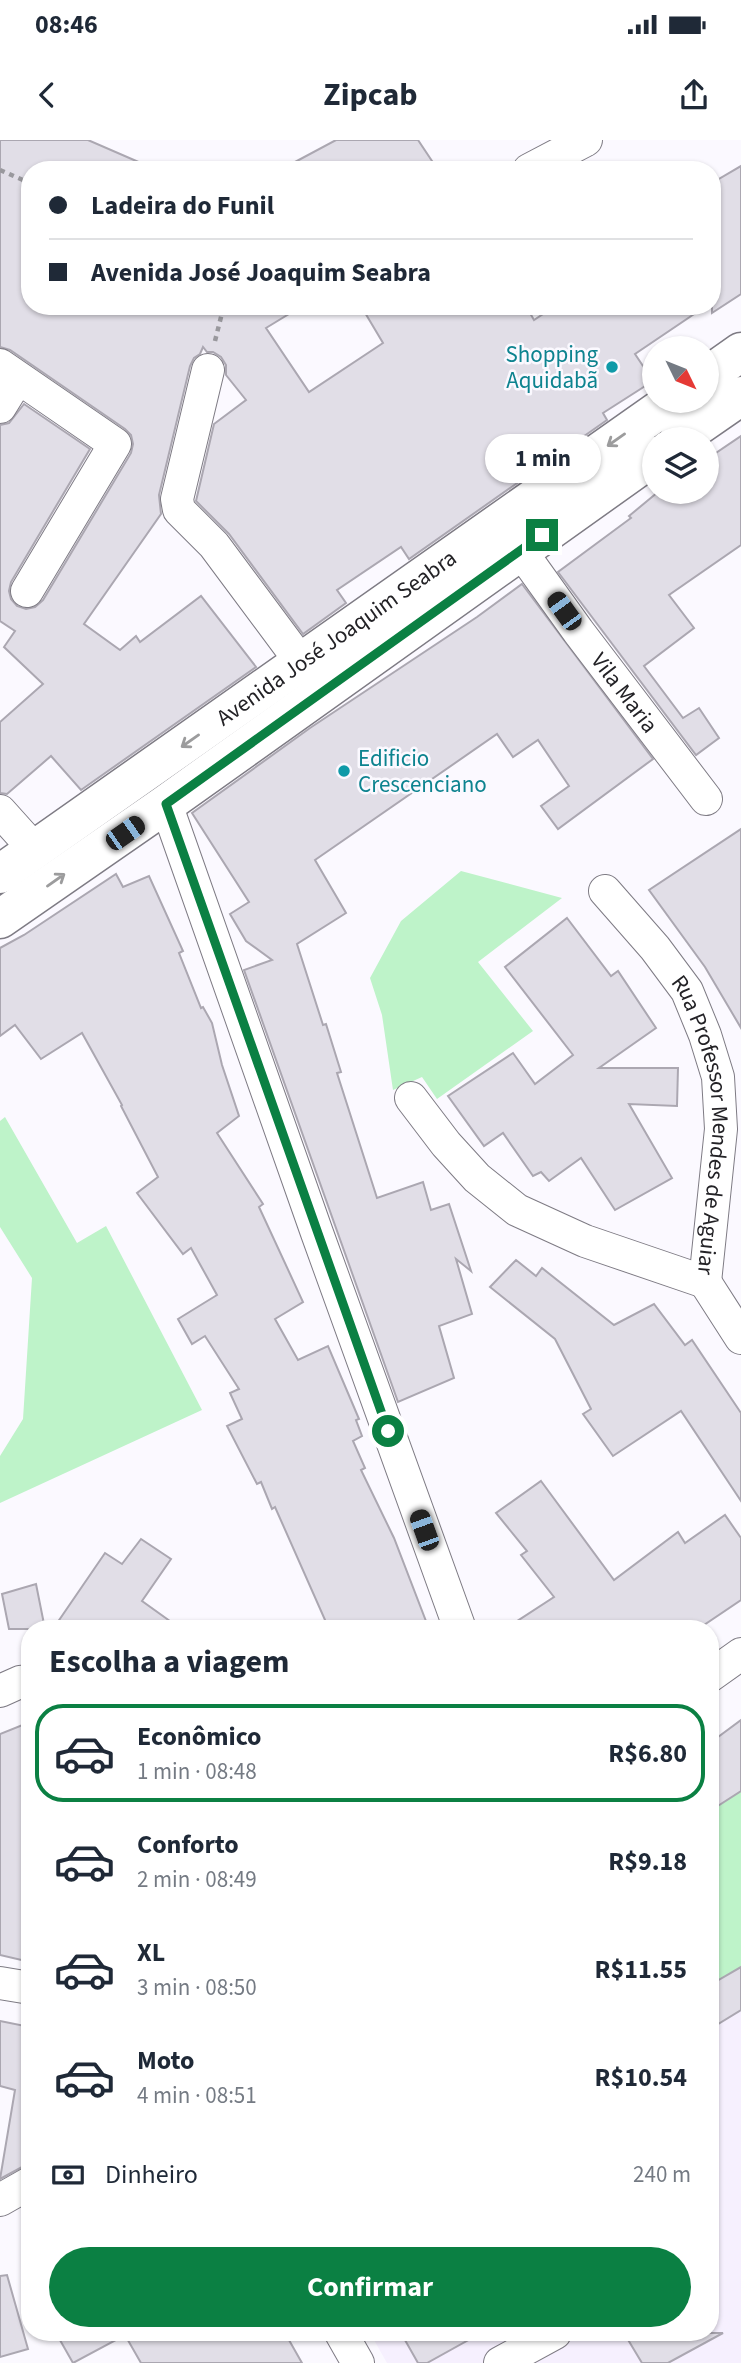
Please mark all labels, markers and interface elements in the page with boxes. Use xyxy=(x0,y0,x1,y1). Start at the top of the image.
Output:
text: 08:46 xyxy=(35,6,98,43)
text: Zipcab xyxy=(323,72,418,118)
icon: back xyxy=(28,76,66,114)
icon: share xyxy=(675,76,713,114)
text: Ladeira do Funil xyxy=(91,187,274,224)
text: Avenida José Joaquim Seabra xyxy=(91,254,431,291)
north arrow xyxy=(642,336,719,413)
map controls xyxy=(642,336,719,504)
place label: Shopping Aquidabã xyxy=(505,338,598,397)
marker: Shopping Aquidabã xyxy=(604,359,620,375)
button: layers xyxy=(642,427,719,504)
one-way arrow xyxy=(607,433,626,447)
callout: 1 min xyxy=(484,434,600,482)
text: 1 min xyxy=(515,442,571,475)
route end xyxy=(526,519,558,551)
street label: Avenida José Joaquim Seabra xyxy=(210,542,463,734)
car xyxy=(544,588,585,634)
street label: Vila Maria xyxy=(583,646,666,740)
one-way arrow xyxy=(181,734,200,748)
place label: Edificio Crescenciano xyxy=(358,742,487,801)
marker: Edificio Crescenciano xyxy=(336,763,352,779)
car xyxy=(102,812,149,854)
one-way arrow xyxy=(46,873,65,887)
street label: Rua Professor Mendes de Aguiar xyxy=(663,968,737,1277)
route start xyxy=(372,1415,404,1447)
car xyxy=(407,1507,442,1553)
text: Escolha a viagem xyxy=(49,1639,289,1685)
text: Econômico xyxy=(137,1718,262,1755)
icon: car xyxy=(53,1722,116,1785)
text: R$6.80 xyxy=(608,1735,687,1772)
text: 1 min · 08:48 xyxy=(137,1755,257,1788)
text: Conforto xyxy=(137,1826,239,1863)
icon: car xyxy=(53,1830,116,1893)
text: R$9.18 xyxy=(608,1843,687,1880)
text: 2 min · 08:49 xyxy=(137,1863,257,1896)
text: XL xyxy=(137,1934,165,1971)
icon: car xyxy=(53,1938,116,2001)
text: R$11.55 xyxy=(595,1951,687,1988)
text: 3 min · 08:50 xyxy=(137,1971,257,2004)
text: Moto xyxy=(137,2042,194,2079)
icon: car xyxy=(53,2046,116,2109)
text: R$10.54 xyxy=(595,2059,687,2096)
text: 4 min · 08:51 xyxy=(137,2079,257,2112)
icon: cash xyxy=(49,2156,87,2194)
text: Dinheiro xyxy=(105,2156,198,2193)
text: 240 m xyxy=(633,2158,691,2191)
button: Confirmar xyxy=(49,2247,691,2327)

